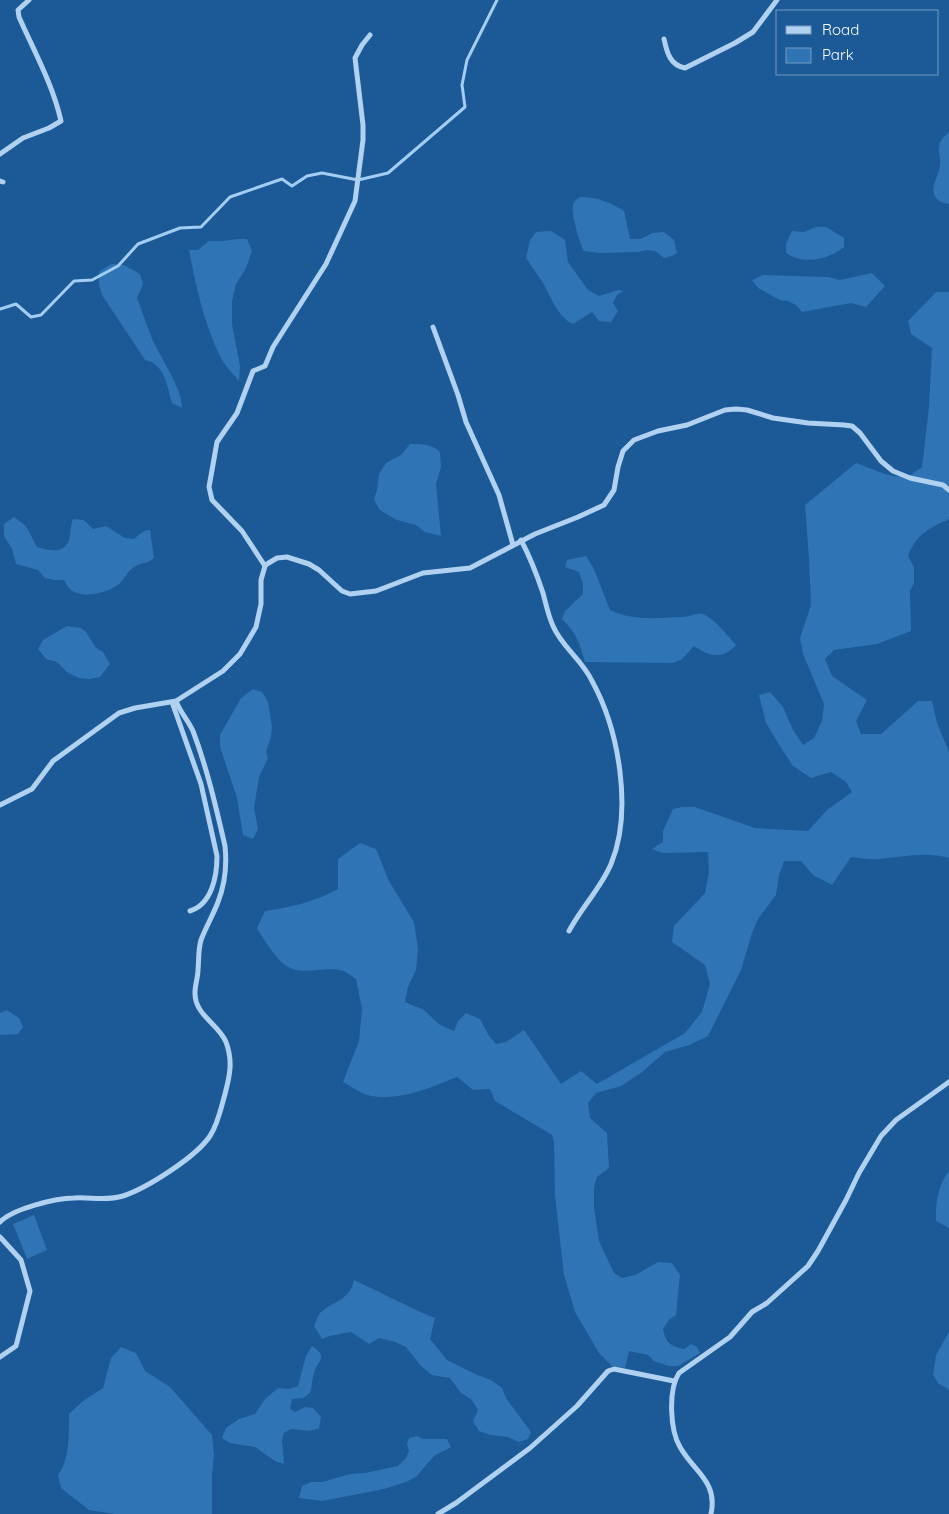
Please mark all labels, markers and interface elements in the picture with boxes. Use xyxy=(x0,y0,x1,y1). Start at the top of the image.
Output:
legend xyxy=(776,10,939,75)
text: Road xyxy=(822,20,859,39)
text: Park xyxy=(822,45,854,64)

